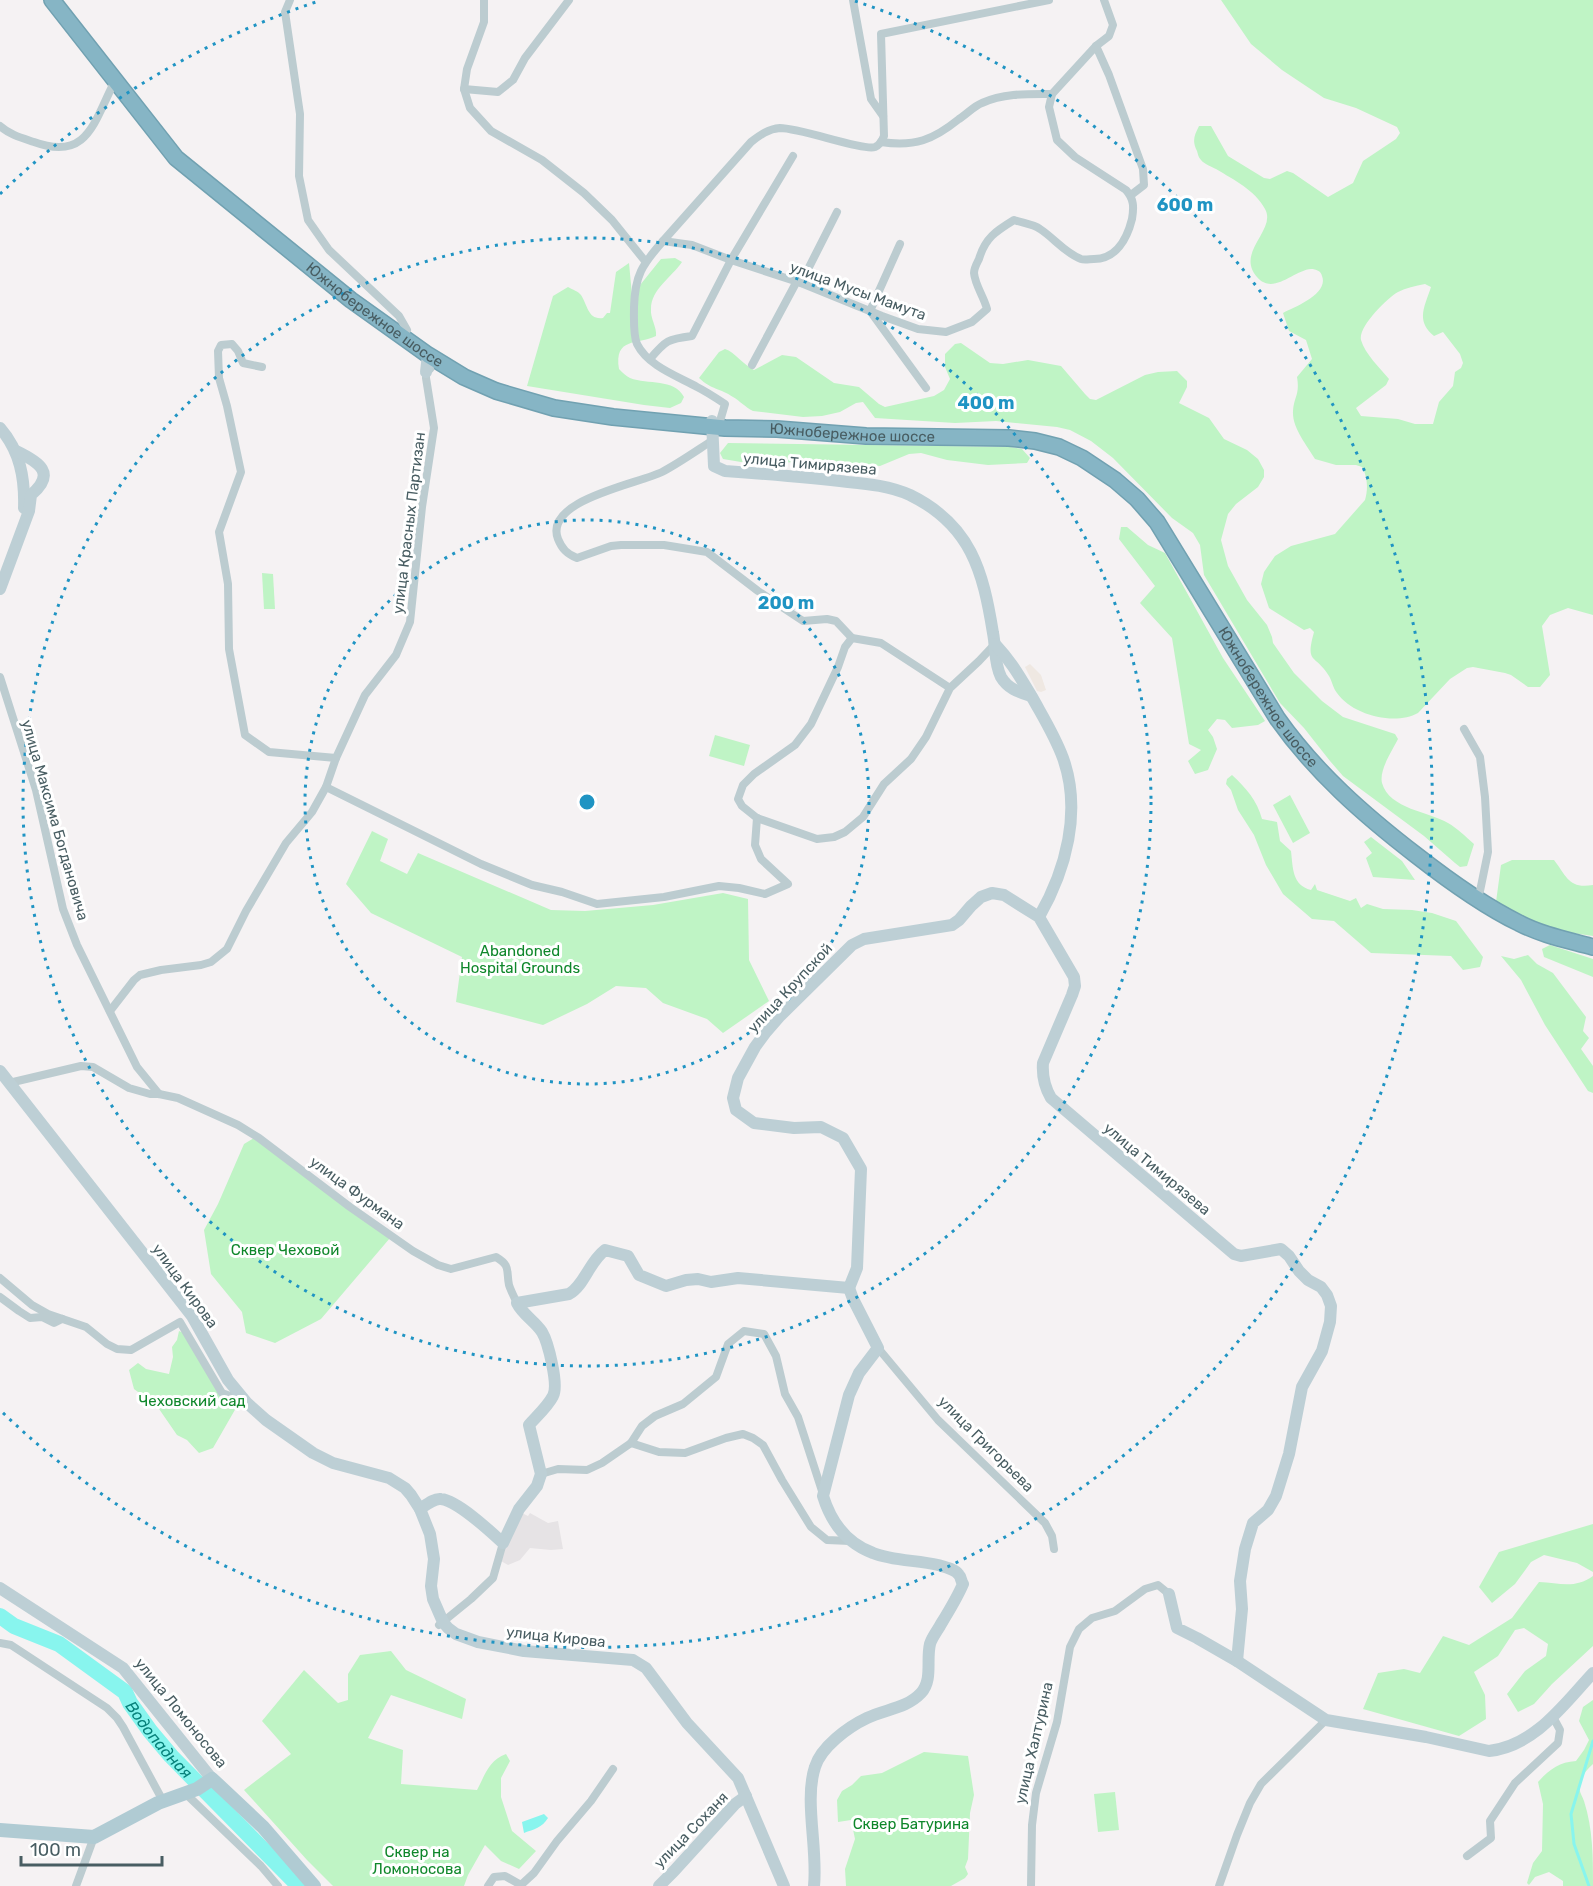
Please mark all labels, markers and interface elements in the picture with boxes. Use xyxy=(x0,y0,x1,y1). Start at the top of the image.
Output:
text: 600 m xyxy=(1157,194,1213,216)
street label: Южнобережное шоссе xyxy=(303,258,446,371)
street label: улица Мусы Мамута xyxy=(787,258,929,324)
text: 400 m xyxy=(957,392,1015,414)
street label: Южнобережное шоссе xyxy=(769,420,935,446)
street label: улица Красных Партизан xyxy=(389,431,429,615)
street label: улица Тимирязева xyxy=(743,449,877,479)
text: 200 m xyxy=(758,592,814,614)
street label: Южнобережное шоссе xyxy=(1214,624,1322,771)
street label: улица Максима Богдановича xyxy=(18,718,92,922)
centre of rings xyxy=(577,792,597,812)
street label: улица Крупской xyxy=(744,939,836,1037)
park label: Abandoned Hospital Grounds xyxy=(460,942,580,977)
street label: улица Тимирязева xyxy=(1100,1119,1214,1219)
street label: улица Фурмана xyxy=(306,1153,408,1233)
street label: улица Кирова xyxy=(148,1240,222,1332)
park label: Сквер Чеховой xyxy=(231,1241,339,1259)
park label: Чеховский сад xyxy=(138,1392,246,1410)
street label: улица Григорьева xyxy=(934,1392,1038,1496)
street label: улица Кирова xyxy=(505,1623,607,1651)
street label: улица Ломоносова xyxy=(131,1654,231,1772)
street label: улица Халтурина xyxy=(1011,1680,1057,1806)
water label: Водопадная xyxy=(121,1697,196,1782)
street label: улица Соханя xyxy=(650,1788,732,1872)
park label: Сквер Батурина xyxy=(853,1815,969,1833)
scale bar xyxy=(21,1829,162,1867)
text: 100 m xyxy=(30,1839,81,1861)
park label: Сквер на Ломоносова xyxy=(372,1843,462,1878)

